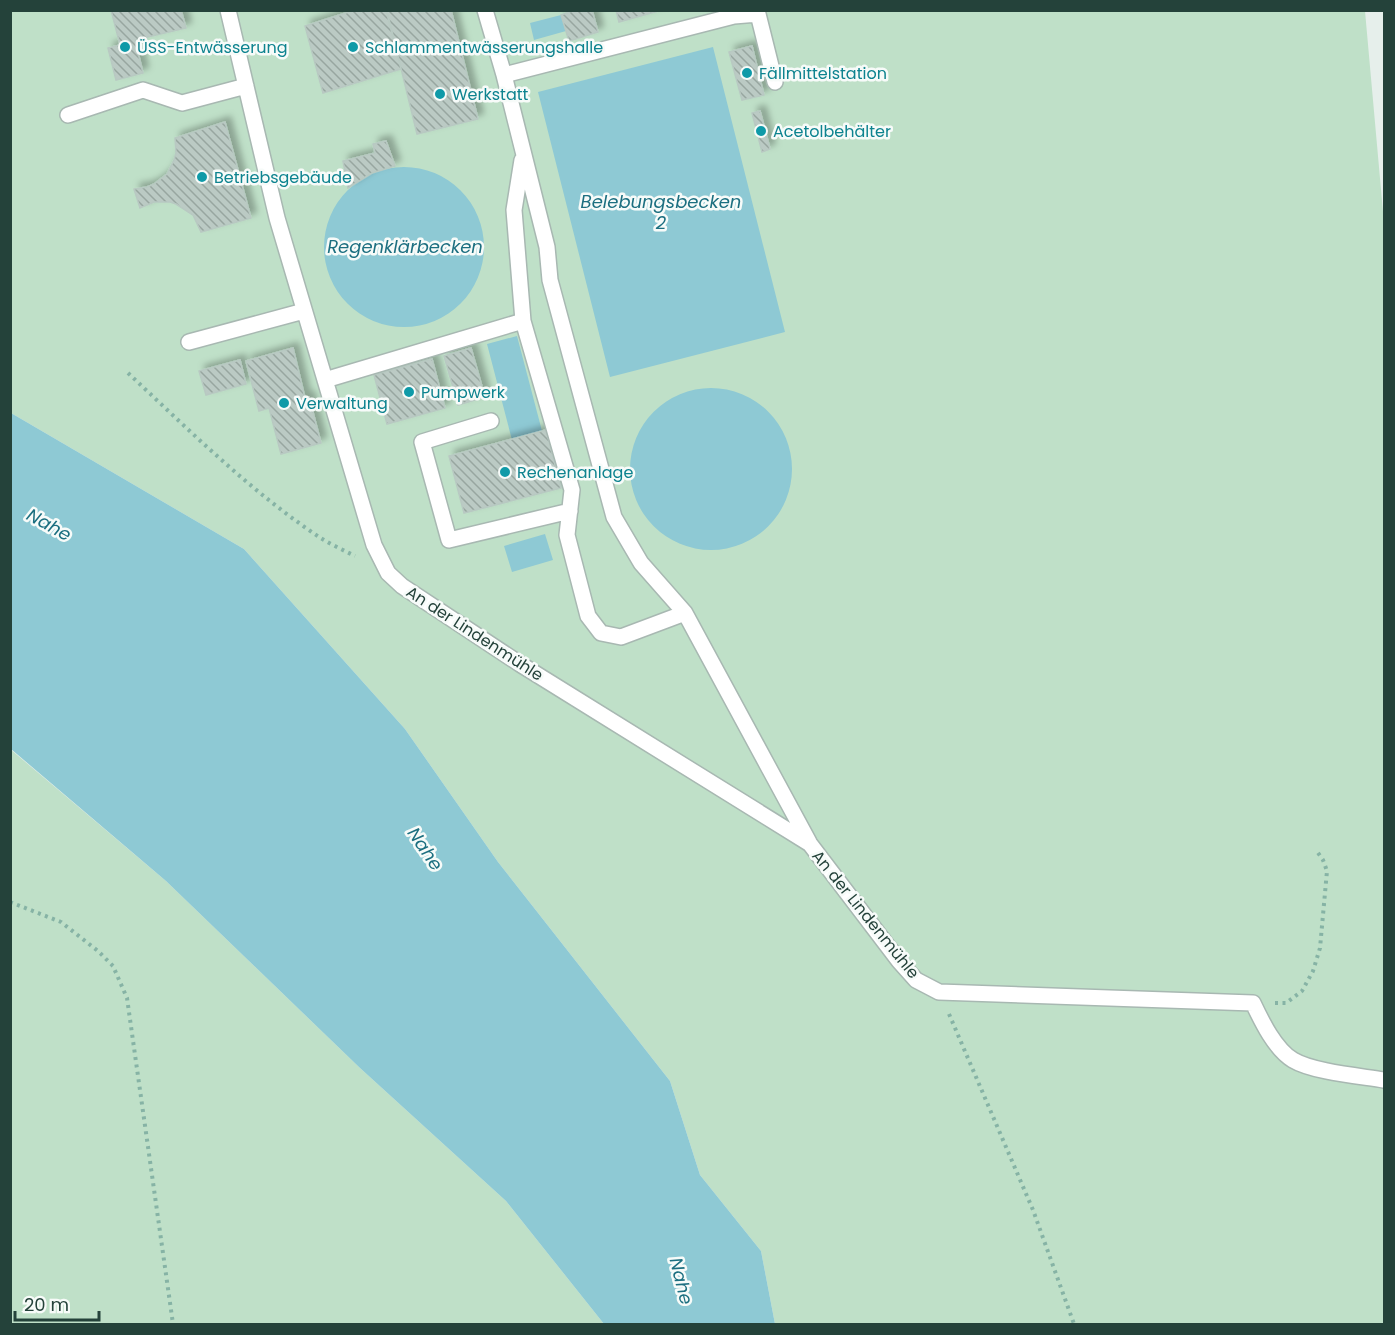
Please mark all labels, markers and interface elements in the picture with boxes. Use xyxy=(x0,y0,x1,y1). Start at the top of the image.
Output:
place label: ÜSS-Entwässerung xyxy=(137,36,288,59)
place label: Schlammentwässerungshalle xyxy=(365,36,603,59)
marker: ÜSS-Entwässerung xyxy=(118,40,132,54)
marker: Schlammentwässerungshalle xyxy=(346,40,360,54)
place label: Fällmittelstation xyxy=(759,62,887,85)
marker: Fällmittelstation xyxy=(740,66,754,80)
place label: Werkstatt xyxy=(452,83,529,106)
marker: Werkstatt xyxy=(433,87,447,101)
place label: Acetolbehälter xyxy=(773,120,891,143)
marker: Acetolbehälter xyxy=(754,124,768,138)
place label: Betriebsgebäude xyxy=(214,166,352,189)
marker: Betriebsgebäude xyxy=(195,170,209,184)
water label: Belebungsbecken 2 xyxy=(581,189,741,235)
water label: Regenklärbecken xyxy=(327,234,483,259)
place label: Pumpwerk xyxy=(421,381,506,404)
marker: Pumpwerk xyxy=(402,385,416,399)
place label: Verwaltung xyxy=(296,392,388,415)
marker: Verwaltung xyxy=(277,396,291,410)
place label: Rechenanlage xyxy=(517,461,633,484)
marker: Rechenanlage xyxy=(498,465,512,479)
water label: Nahe xyxy=(22,502,76,547)
street label: An der Lindenmühle xyxy=(402,580,548,686)
water label: Nahe xyxy=(402,822,449,875)
street label: An der Lindenmühle xyxy=(807,845,925,983)
water label: Nahe xyxy=(664,1255,699,1307)
scale bar xyxy=(15,1284,99,1322)
text: 20 m xyxy=(24,1292,69,1317)

